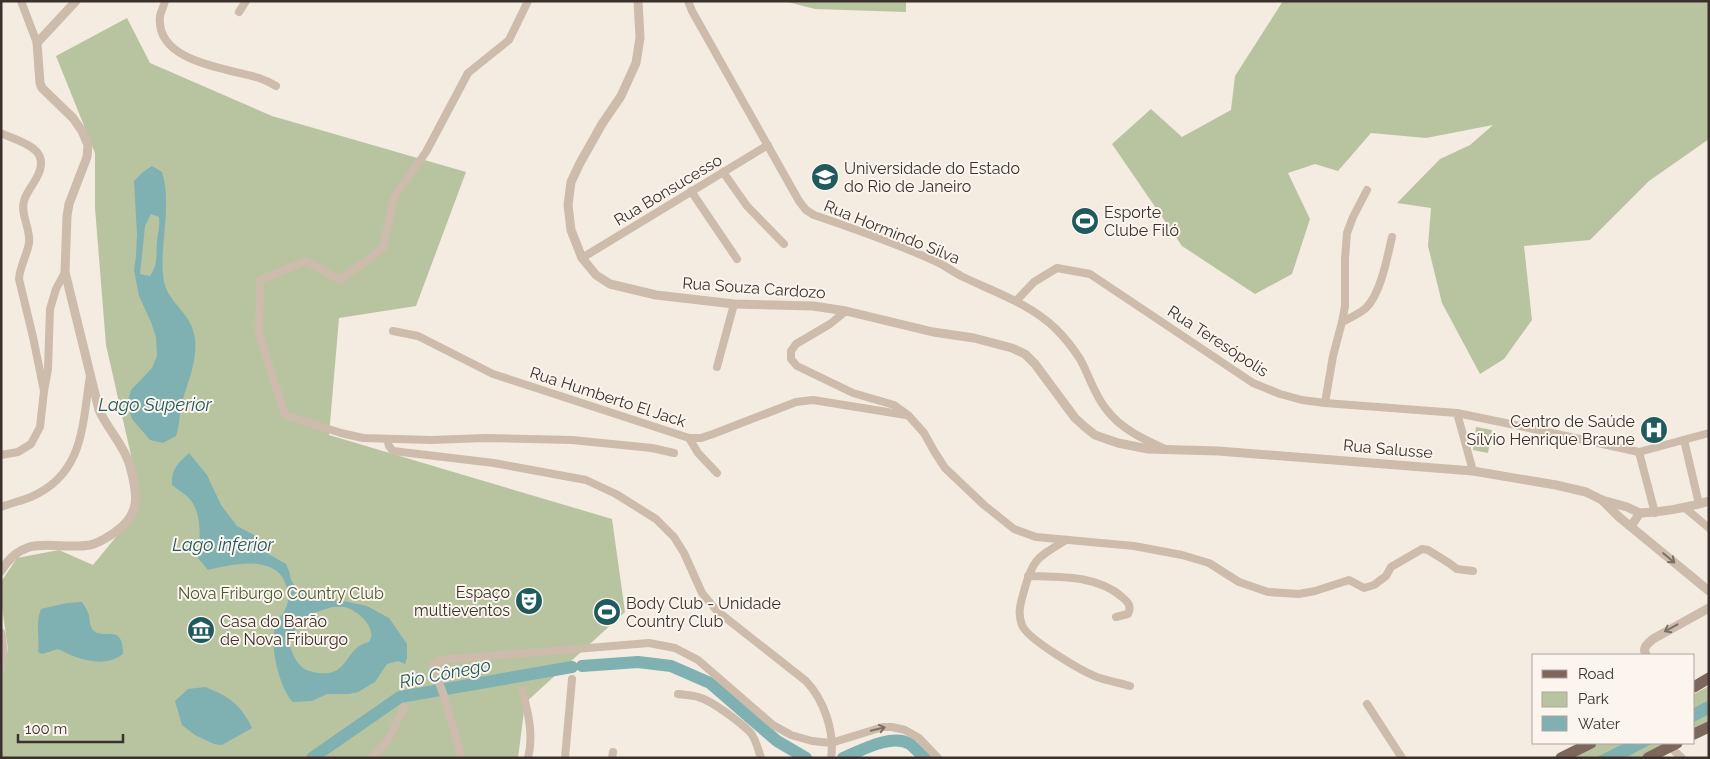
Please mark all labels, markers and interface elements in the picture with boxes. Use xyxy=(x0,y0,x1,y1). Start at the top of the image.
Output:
street label: Rua Bonsucesso xyxy=(611,150,725,230)
place label: Universidade do Estado do Rio de Janeiro xyxy=(844,159,1020,196)
school or university icon: Universidade do Estado do Rio de Janeiro xyxy=(810,162,840,192)
street label: Rua Hormindo Silva xyxy=(821,196,963,268)
place label: Esporte Clube Filó xyxy=(1104,203,1179,240)
sports icon: Esporte Clube Filó xyxy=(1070,206,1100,236)
street label: Rua Souza Cardozo xyxy=(682,274,826,302)
street label: Rua Teresópolis xyxy=(1164,301,1272,381)
street label: Rua Humberto El Jack xyxy=(527,363,689,431)
water label: Lago Superior xyxy=(98,394,212,415)
place label: Centro de Saúde Sílvio Henrique Braune xyxy=(1467,412,1635,449)
hospital icon: Centro de Saúde Sílvio Henrique Braune xyxy=(1639,415,1669,445)
street label: Rua Salusse xyxy=(1342,436,1434,462)
water label: Lago inferior xyxy=(172,534,274,555)
one-way arrow xyxy=(1662,552,1675,563)
place label: Espaço multieventos xyxy=(414,583,510,620)
park label: Nova Friburgo Country Club xyxy=(178,584,384,603)
theatre icon: Espaço multieventos xyxy=(514,586,544,616)
place label: Body Club - Unidade Country Club xyxy=(626,594,781,631)
sports icon: Body Club - Unidade Country Club xyxy=(592,597,622,627)
place label: Casa do Barão de Nova Friburgo xyxy=(220,612,348,649)
museum icon: Casa do Barão de Nova Friburgo xyxy=(186,615,216,645)
one-way arrow xyxy=(1664,623,1679,633)
water label: Rio Cônego xyxy=(398,654,492,692)
legend xyxy=(1532,654,1695,744)
text: Road xyxy=(1578,665,1614,683)
text: Park xyxy=(1578,690,1609,708)
scale bar xyxy=(18,712,122,744)
text: Water xyxy=(1578,715,1621,733)
text: 100 m xyxy=(25,720,67,738)
one-way arrow xyxy=(869,724,885,733)

